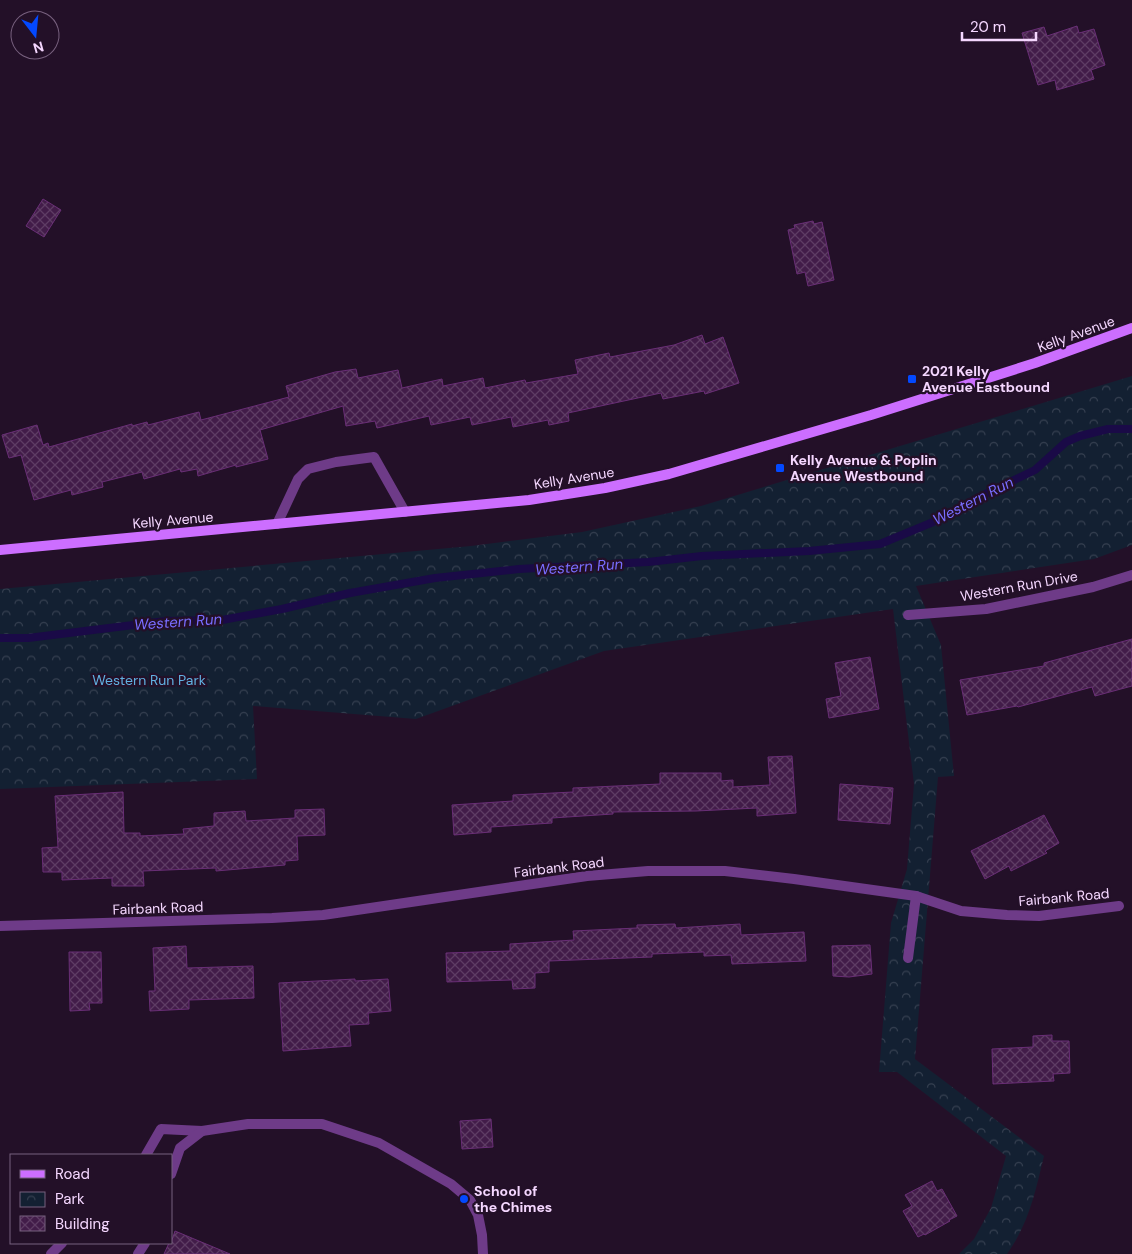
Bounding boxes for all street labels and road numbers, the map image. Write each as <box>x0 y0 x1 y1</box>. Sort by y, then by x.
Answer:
street label: Kelly Avenue <box>1035 312 1117 356</box>
street label: Kelly Avenue <box>533 463 615 493</box>
street label: Kelly Avenue <box>132 508 214 532</box>
street label: Western Run Drive <box>959 567 1079 605</box>
street label: Fairbank Road <box>513 853 605 881</box>
street label: Fairbank Road <box>1018 884 1110 910</box>
street label: Fairbank Road <box>112 897 204 919</box>

